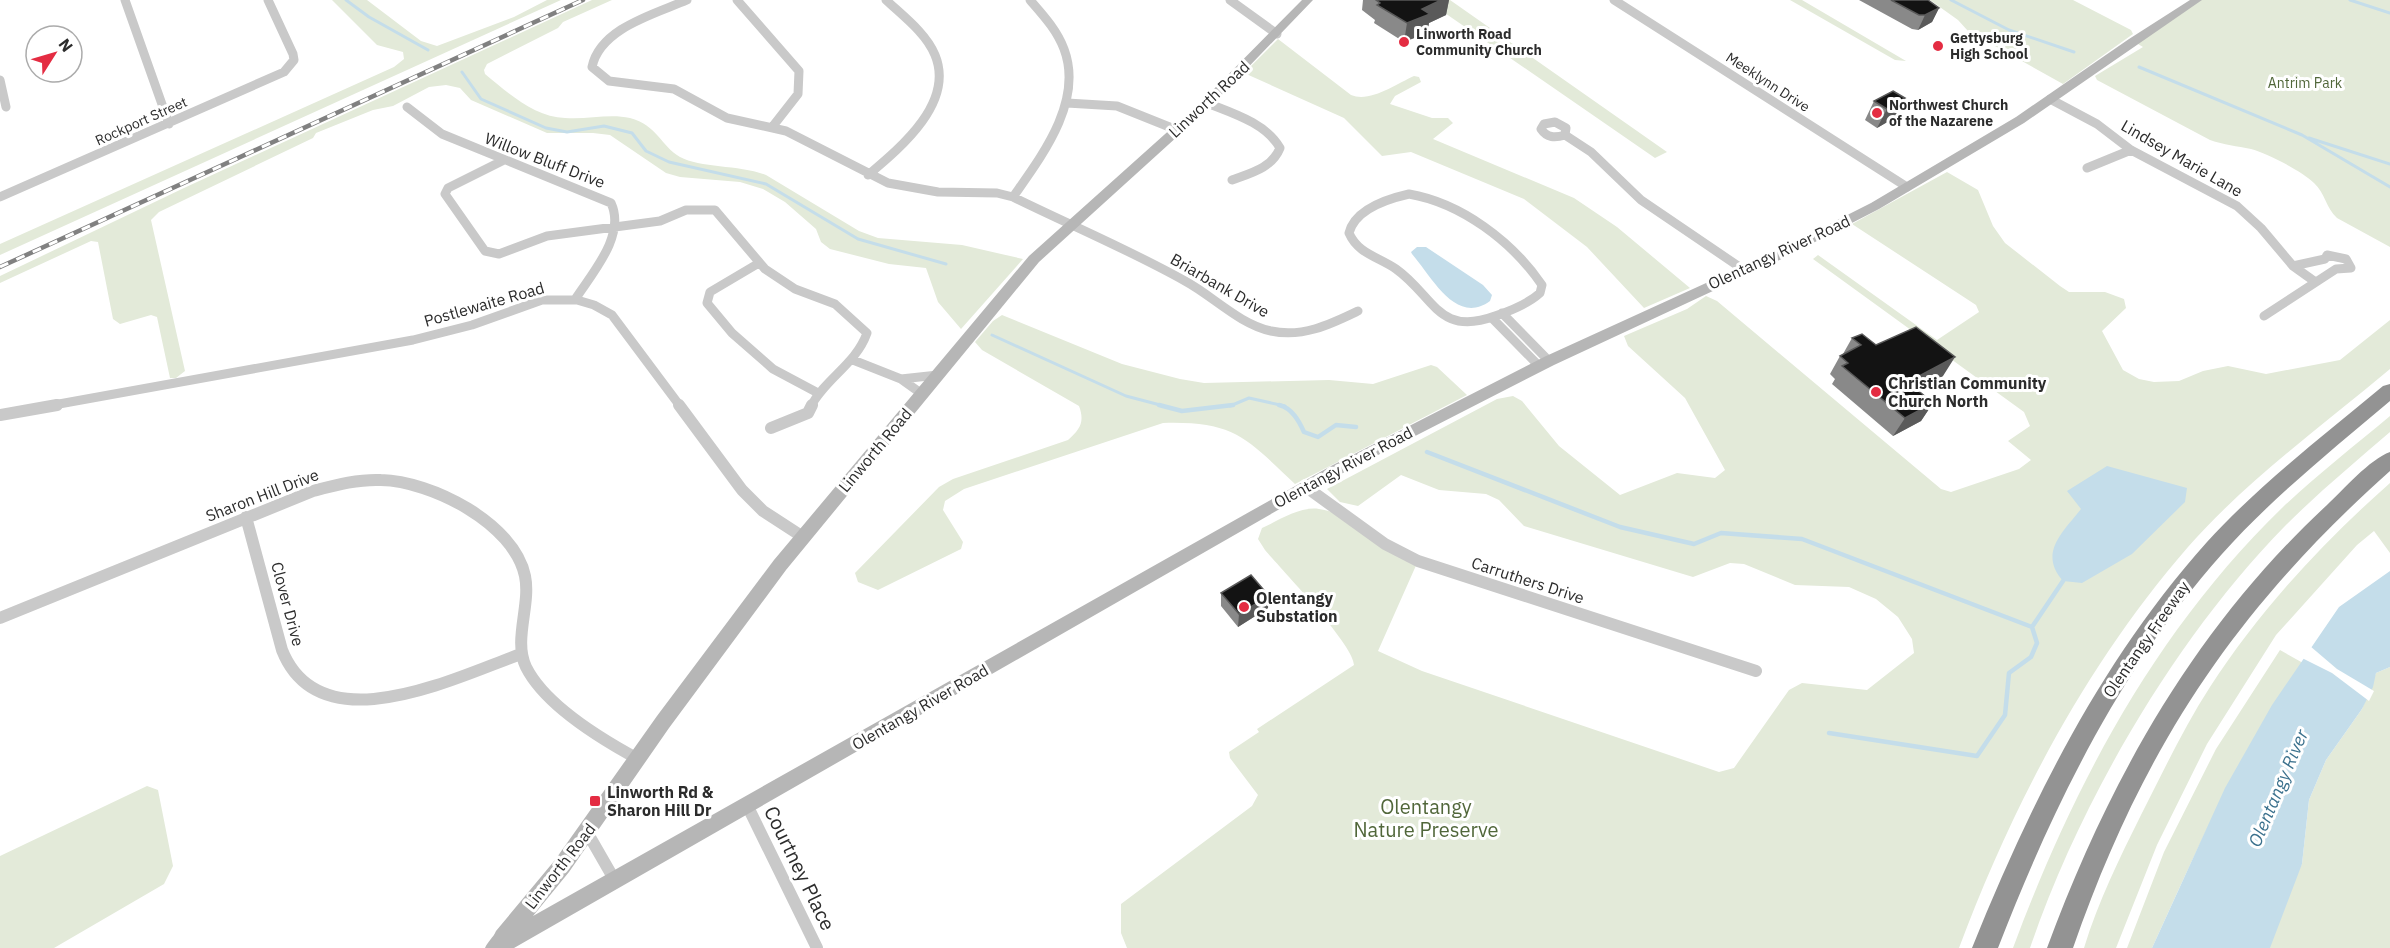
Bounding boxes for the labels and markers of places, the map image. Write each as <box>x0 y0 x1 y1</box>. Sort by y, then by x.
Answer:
place label: Linworth Road Community Church <box>1416 25 1542 59</box>
place label: Gettysburg High School <box>1950 29 2028 63</box>
marker: Linworth Road Community Church <box>1397 35 1411 49</box>
marker: Gettysburg High School <box>1931 39 1945 53</box>
place label: Northwest Church of the Nazarene <box>1889 96 2008 130</box>
marker: Northwest Church of the Nazarene <box>1870 106 1884 120</box>
place label: Christian Community Church North <box>1888 373 2047 411</box>
marker: Christian Community Church North <box>1869 385 1883 399</box>
place label: Olentangy Substation <box>1256 588 1338 626</box>
marker: Olentangy Substation <box>1237 600 1251 614</box>
place label: Linworth Rd & Sharon Hill Dr <box>607 782 714 820</box>
marker: Linworth Rd & Sharon Hill Dr <box>588 794 602 808</box>

